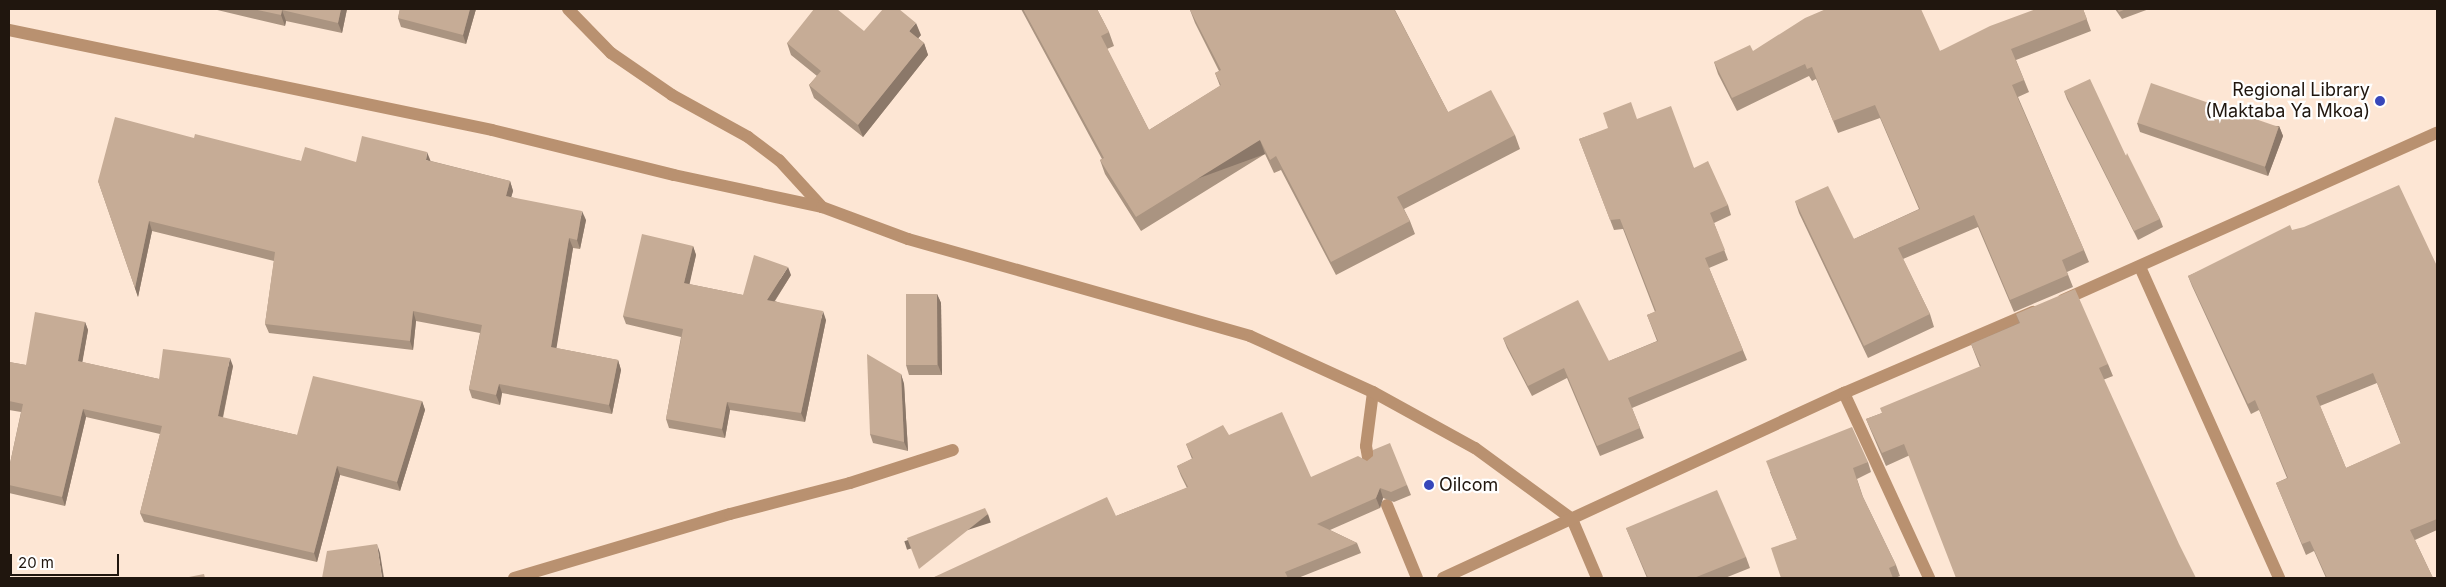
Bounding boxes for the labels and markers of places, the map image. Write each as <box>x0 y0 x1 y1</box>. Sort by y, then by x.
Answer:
place label: Regional Library (Maktaba Ya Mkoa) <box>2205 80 2370 122</box>
marker: Regional Library (Maktaba Ya Mkoa) <box>2374 95 2386 107</box>
place label: Oilcom <box>1439 474 1498 496</box>
marker: Oilcom <box>1423 479 1435 491</box>

